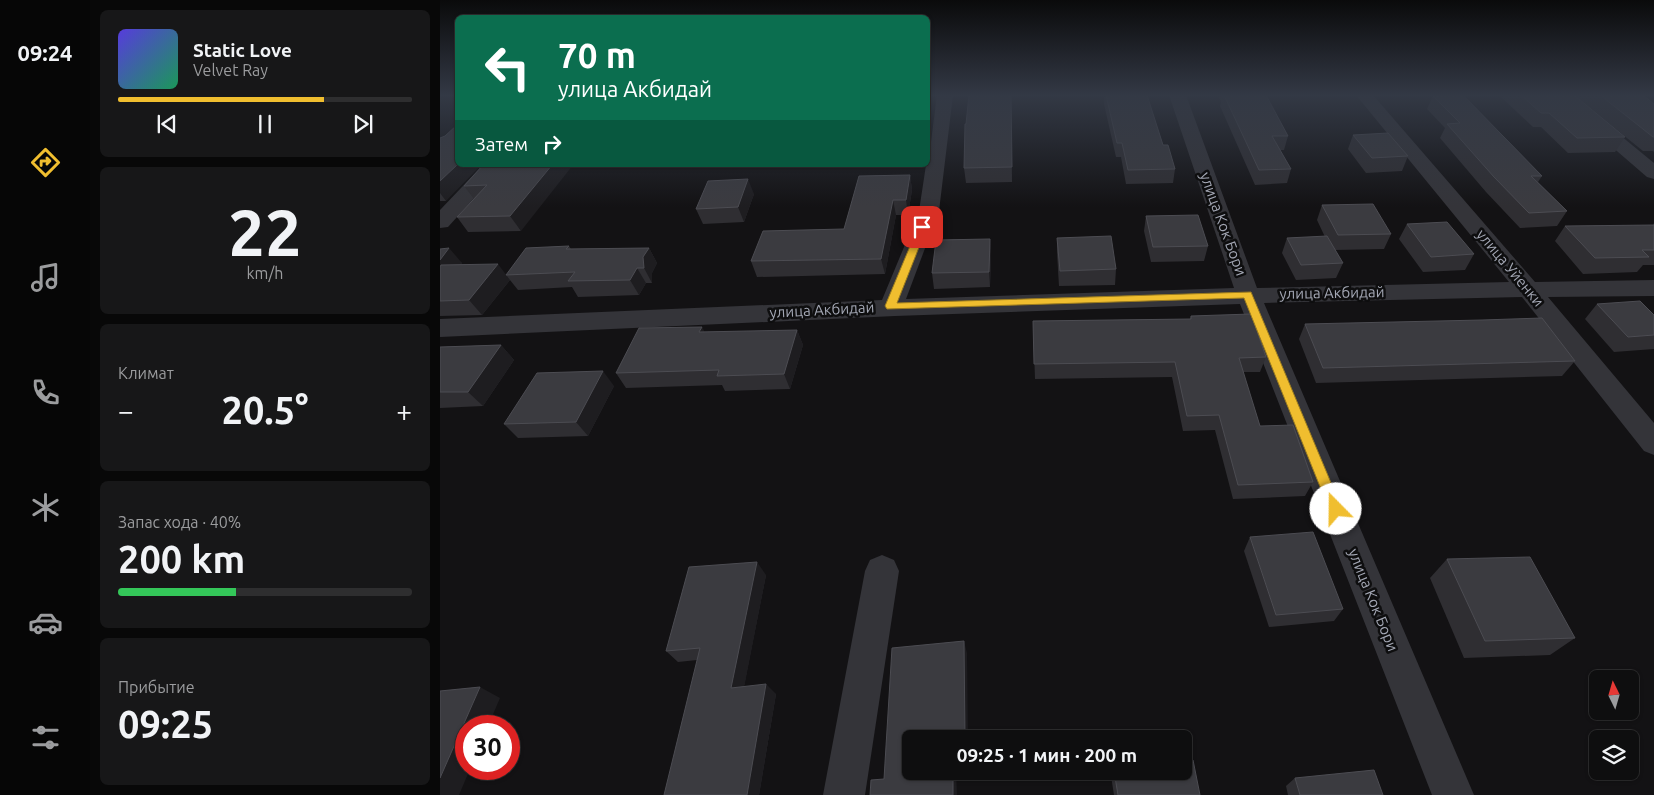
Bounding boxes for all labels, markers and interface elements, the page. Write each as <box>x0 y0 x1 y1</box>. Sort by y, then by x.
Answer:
icon: left <box>475 35 540 100</box>
text: 70 m <box>558 35 636 75</box>
text: Static Love <box>193 39 292 61</box>
text: 09:24 <box>17 40 73 65</box>
text: Velvet Ray <box>193 61 268 79</box>
text: улица Акбидай <box>558 76 712 101</box>
icon: previous <box>153 110 181 138</box>
icon: pause <box>251 110 279 138</box>
icon: next <box>349 110 377 138</box>
icon: right <box>538 130 566 158</box>
text: Затем <box>475 133 528 155</box>
icon: directions <box>28 145 63 180</box>
street label: улица Кок Бори <box>1197 170 1250 278</box>
text: 22 <box>228 195 302 268</box>
pin <box>901 206 943 248</box>
icon: arrive <box>908 213 936 241</box>
street label: улица Уйенки <box>1473 226 1548 310</box>
icon: music <box>28 260 63 295</box>
text: km/h <box>247 264 283 282</box>
street label: улица Акбидай <box>1279 283 1385 302</box>
street label: улица Акбидай <box>769 298 875 321</box>
text: Климат <box>118 364 174 382</box>
icon: phone <box>28 375 63 410</box>
text: 20.5° <box>221 389 309 431</box>
text: − <box>118 395 134 426</box>
text: + <box>396 395 412 426</box>
position arrow <box>1309 482 1361 534</box>
icon: climate <box>28 490 63 525</box>
text: Запас хода · 40% <box>118 513 241 531</box>
text: 200 km <box>118 538 245 580</box>
street label: улица Кок Бори <box>1345 546 1402 654</box>
icon: car <box>28 605 63 640</box>
north arrow <box>1589 670 1639 720</box>
map controls <box>1589 670 1639 780</box>
text: Прибытие <box>118 678 195 696</box>
text: 09:25 <box>118 703 213 745</box>
speed limit sign: 30 <box>455 715 520 780</box>
icon: filters <box>28 720 63 755</box>
button: layers <box>1589 730 1639 780</box>
text: 09:25 · 1 мин · 200 m <box>957 744 1137 766</box>

